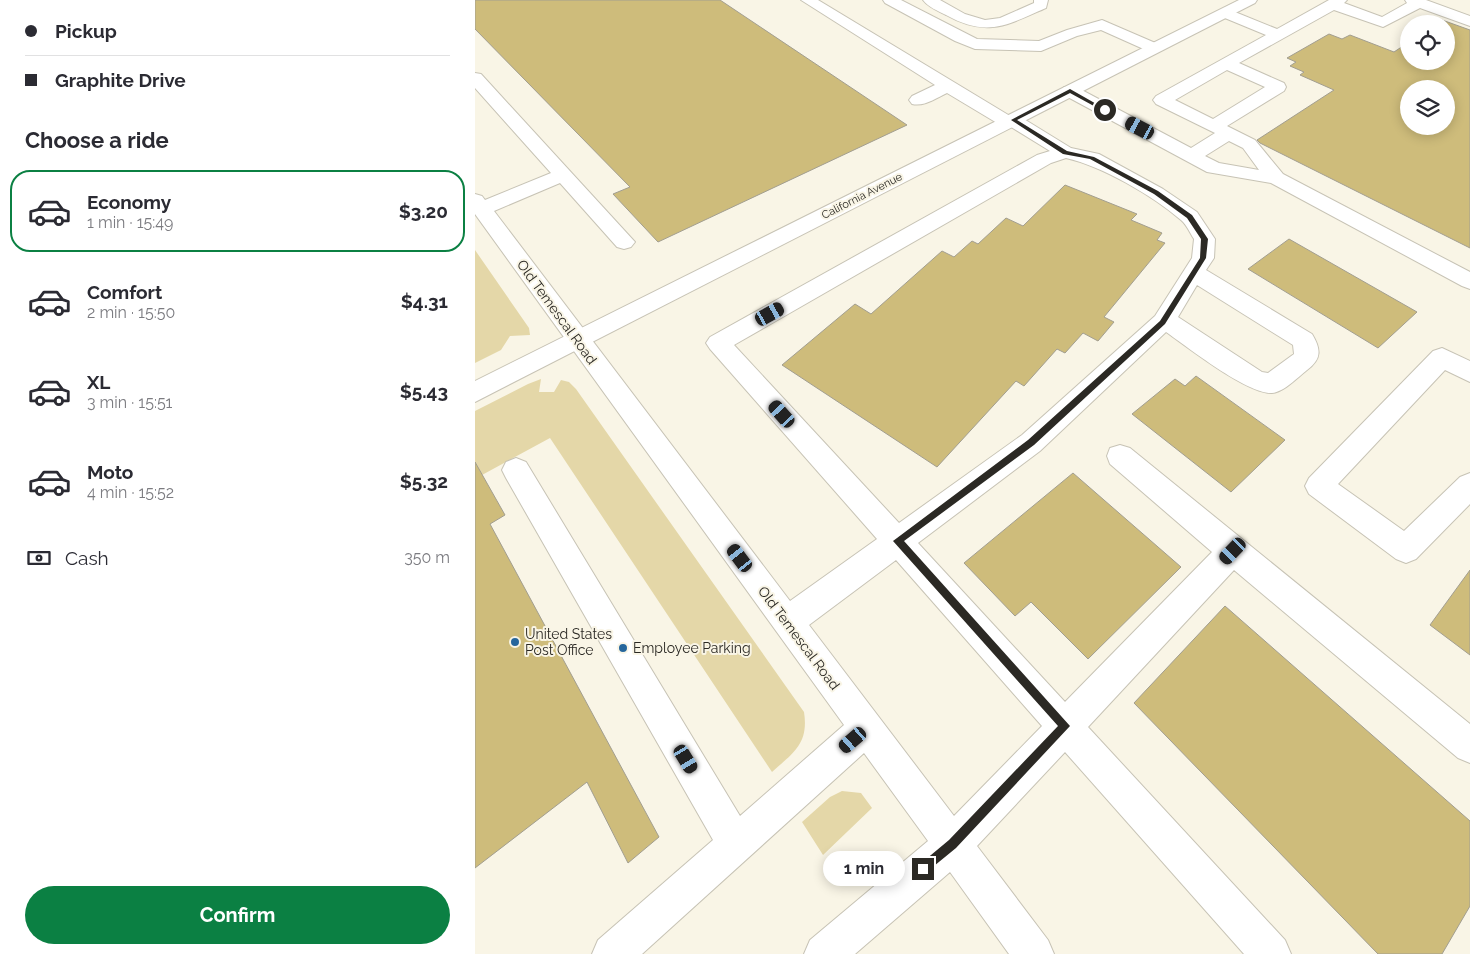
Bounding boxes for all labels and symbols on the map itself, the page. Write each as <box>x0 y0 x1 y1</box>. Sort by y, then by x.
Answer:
route start <box>1094 99 1116 121</box>
car <box>1123 114 1156 142</box>
street label: California Avenue <box>820 170 905 222</box>
street label: Old Temescal Road <box>514 257 600 367</box>
car <box>753 300 786 328</box>
car <box>766 398 797 430</box>
car <box>1217 535 1248 567</box>
car <box>724 542 755 574</box>
street label: Old Temescal Road <box>755 583 843 693</box>
place label: United States Post Office <box>525 626 612 658</box>
marker: United States Post Office <box>509 636 521 648</box>
place label: Employee Parking <box>633 640 751 656</box>
marker: Employee Parking <box>617 642 629 654</box>
car <box>836 724 869 756</box>
car <box>671 742 700 776</box>
callout: 1 min <box>823 852 905 886</box>
route end <box>912 858 934 880</box>

